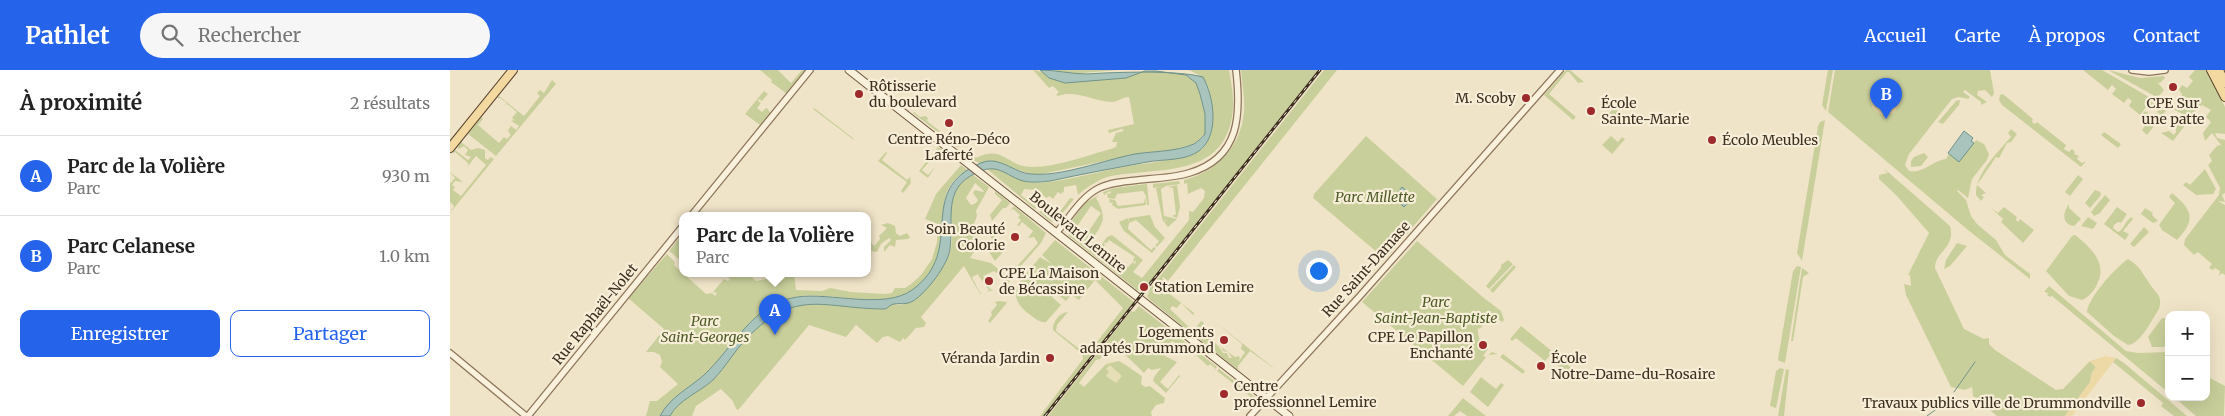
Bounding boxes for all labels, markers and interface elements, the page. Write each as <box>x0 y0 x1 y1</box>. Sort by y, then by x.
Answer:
search box <box>140 13 490 58</box>
text: Pathlet <box>25 20 110 51</box>
icon: search <box>158 21 186 49</box>
text: Rechercher <box>198 23 301 47</box>
text: Accueil <box>1864 24 1927 47</box>
text: Carte <box>1955 24 2000 47</box>
text: À propos <box>2028 24 2105 47</box>
text: Contact <box>2133 24 2200 47</box>
place label: Rôtisserie du boulevard <box>869 77 957 111</box>
pin: B <box>1870 78 1902 119</box>
marker: CPE Sur une patte <box>2167 81 2179 93</box>
marker: Rôtisserie du boulevard <box>853 88 865 100</box>
text: À proximité <box>20 89 142 116</box>
place label: M. Scoby <box>1455 89 1517 107</box>
marker: M. Scoby <box>1520 92 1532 104</box>
text: 2 résultats <box>350 93 430 113</box>
place label: École Sainte-Marie <box>1601 94 1689 128</box>
place label: CPE Sur une patte <box>2142 94 2204 128</box>
marker: École Sainte-Marie <box>1585 105 1597 117</box>
marker: Centre Réno-Déco Laferté <box>943 117 955 129</box>
place label: Centre Réno-Déco Laferté <box>888 130 1010 164</box>
place label: Écolo Meubles <box>1722 131 1818 149</box>
marker: Écolo Meubles <box>1706 134 1718 146</box>
text: Parc de la Volière <box>67 154 225 178</box>
text: A <box>30 166 42 186</box>
text: 930 m <box>382 166 430 186</box>
text: Parc <box>67 178 100 198</box>
street label: Boulevard Lemire <box>1026 187 1130 277</box>
park label: Parc Millette <box>1335 188 1415 206</box>
popup <box>679 212 871 277</box>
street label: Rue Saint-Damase <box>1318 217 1414 321</box>
place label: Soin Beauté Colorie <box>926 220 1005 254</box>
text: Parc de la Volière <box>696 223 854 247</box>
marker: Soin Beauté Colorie <box>1009 231 1021 243</box>
text: Parc Celanese <box>67 234 195 258</box>
text: B <box>30 246 42 266</box>
text: 1.0 km <box>379 246 430 266</box>
text: Parc <box>696 247 729 267</box>
text: Parc <box>67 258 100 278</box>
your location <box>1306 258 1332 284</box>
street label: Rue Raphaël-Nolet <box>549 259 642 368</box>
place label: CPE La Maison de Bécassine <box>999 264 1099 298</box>
marker: CPE La Maison de Bécassine <box>983 275 995 287</box>
place label: Station Lemire <box>1154 278 1254 296</box>
marker: Station Lemire <box>1138 281 1150 293</box>
park label: Parc Saint-Jean-Baptiste <box>1375 293 1497 327</box>
pin: A <box>759 294 791 335</box>
button: Enregistrer <box>20 310 220 357</box>
button: Partager <box>230 310 430 357</box>
map controls <box>2165 311 2210 401</box>
button: + <box>2165 311 2210 356</box>
park label: Parc Saint-Georges <box>661 312 749 346</box>
place label: Logements adaptés Drummond <box>1080 323 1215 357</box>
place label: CPE Le Papillon Enchanté <box>1368 328 1473 362</box>
marker: Logements adaptés Drummond <box>1218 334 1230 346</box>
marker: CPE Le Papillon Enchanté <box>1477 339 1489 351</box>
place label: Véranda Jardin <box>940 349 1040 367</box>
place label: École Notre-Dame-du-Rosaire <box>1551 349 1715 383</box>
marker: Véranda Jardin <box>1044 352 1056 364</box>
button: − <box>2165 356 2210 401</box>
marker: École Notre-Dame-du-Rosaire <box>1535 360 1547 372</box>
place label: Centre professionnel Lemire <box>1234 377 1377 411</box>
marker: Centre professionnel Lemire <box>1218 388 1230 400</box>
place label: Travaux publics ville de Drummondville <box>1862 394 2131 412</box>
marker: Travaux publics ville de Drummondville <box>2135 397 2147 409</box>

